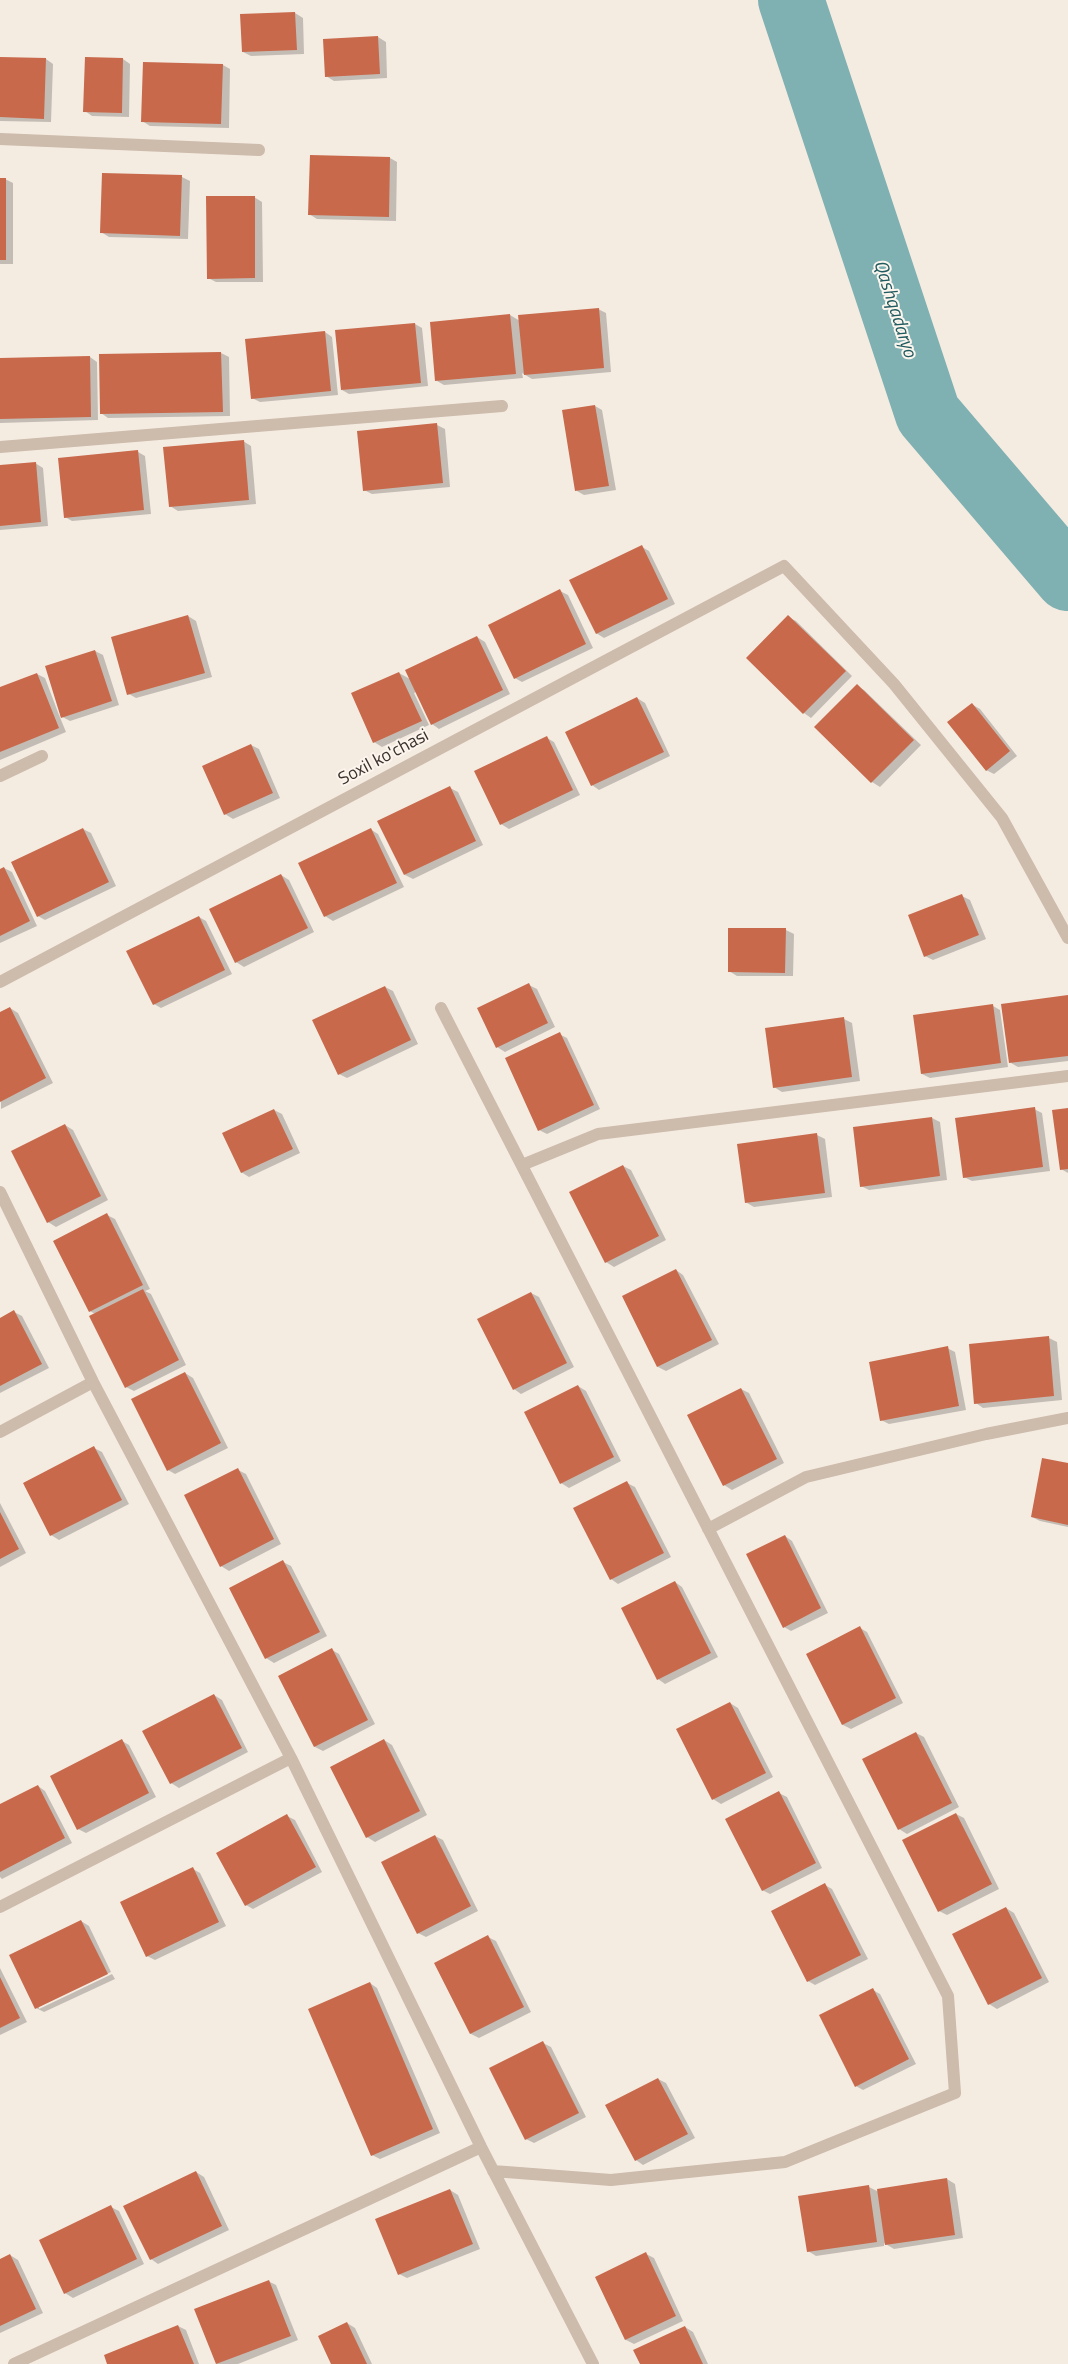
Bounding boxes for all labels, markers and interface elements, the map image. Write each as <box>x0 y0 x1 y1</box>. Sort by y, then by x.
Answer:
water label: Qashqadaryo <box>868 258 920 360</box>
street label: Soxil ko'chasi <box>335 725 433 791</box>

